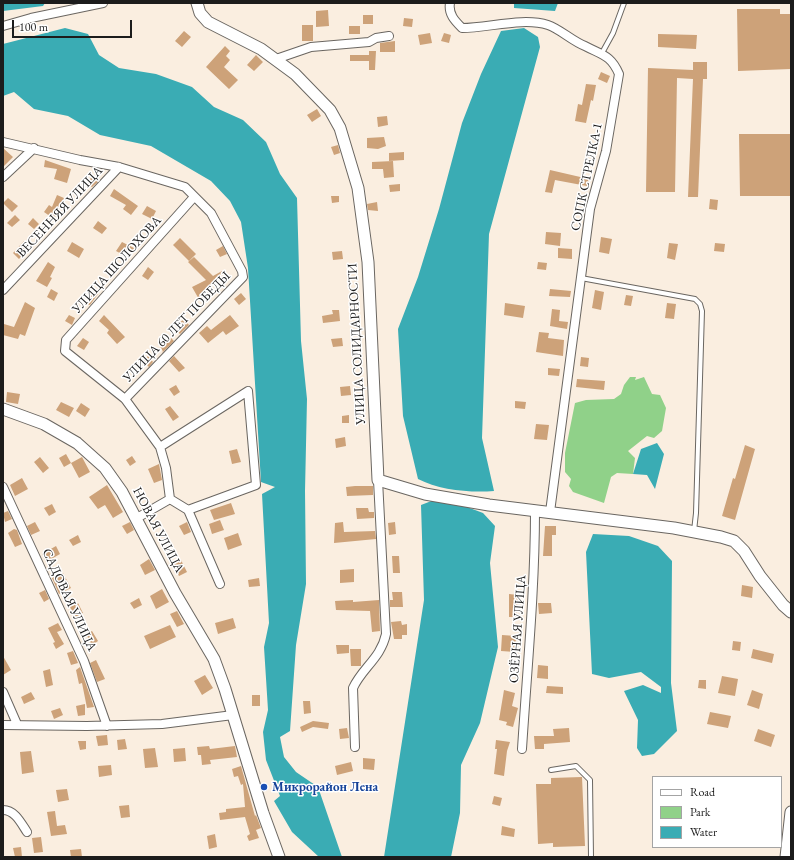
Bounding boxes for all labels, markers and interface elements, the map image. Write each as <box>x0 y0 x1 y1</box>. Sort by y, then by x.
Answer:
scale bar <box>14 12 134 38</box>
text: 100 m <box>19 19 48 35</box>
street label: СОПК СТРЕЛКА-1 <box>568 121 606 233</box>
street label: ВЕСЕННЯЯ УЛИЦА <box>14 163 106 261</box>
street label: УЛИЦА ШОЛОХОВА <box>69 213 165 317</box>
street label: УЛИЦА СОЛИДАРНОСТИ <box>345 263 369 425</box>
street label: УЛИЦА 60 ЛЕТ ПОБЕДЫ <box>120 268 234 386</box>
street label: НОВАЯ УЛИЦА <box>129 485 187 575</box>
street label: САДОВАЯ УЛИЦА <box>38 546 100 654</box>
street label: ОЗЁРНАЯ УЛИЦА <box>506 575 530 683</box>
legend <box>652 776 782 848</box>
place label: Микрорайон Лена <box>272 779 378 795</box>
marker: Микрорайон Лена <box>259 782 269 792</box>
text: Road <box>690 784 715 800</box>
text: Park <box>690 804 710 820</box>
text: Water <box>690 824 717 840</box>

